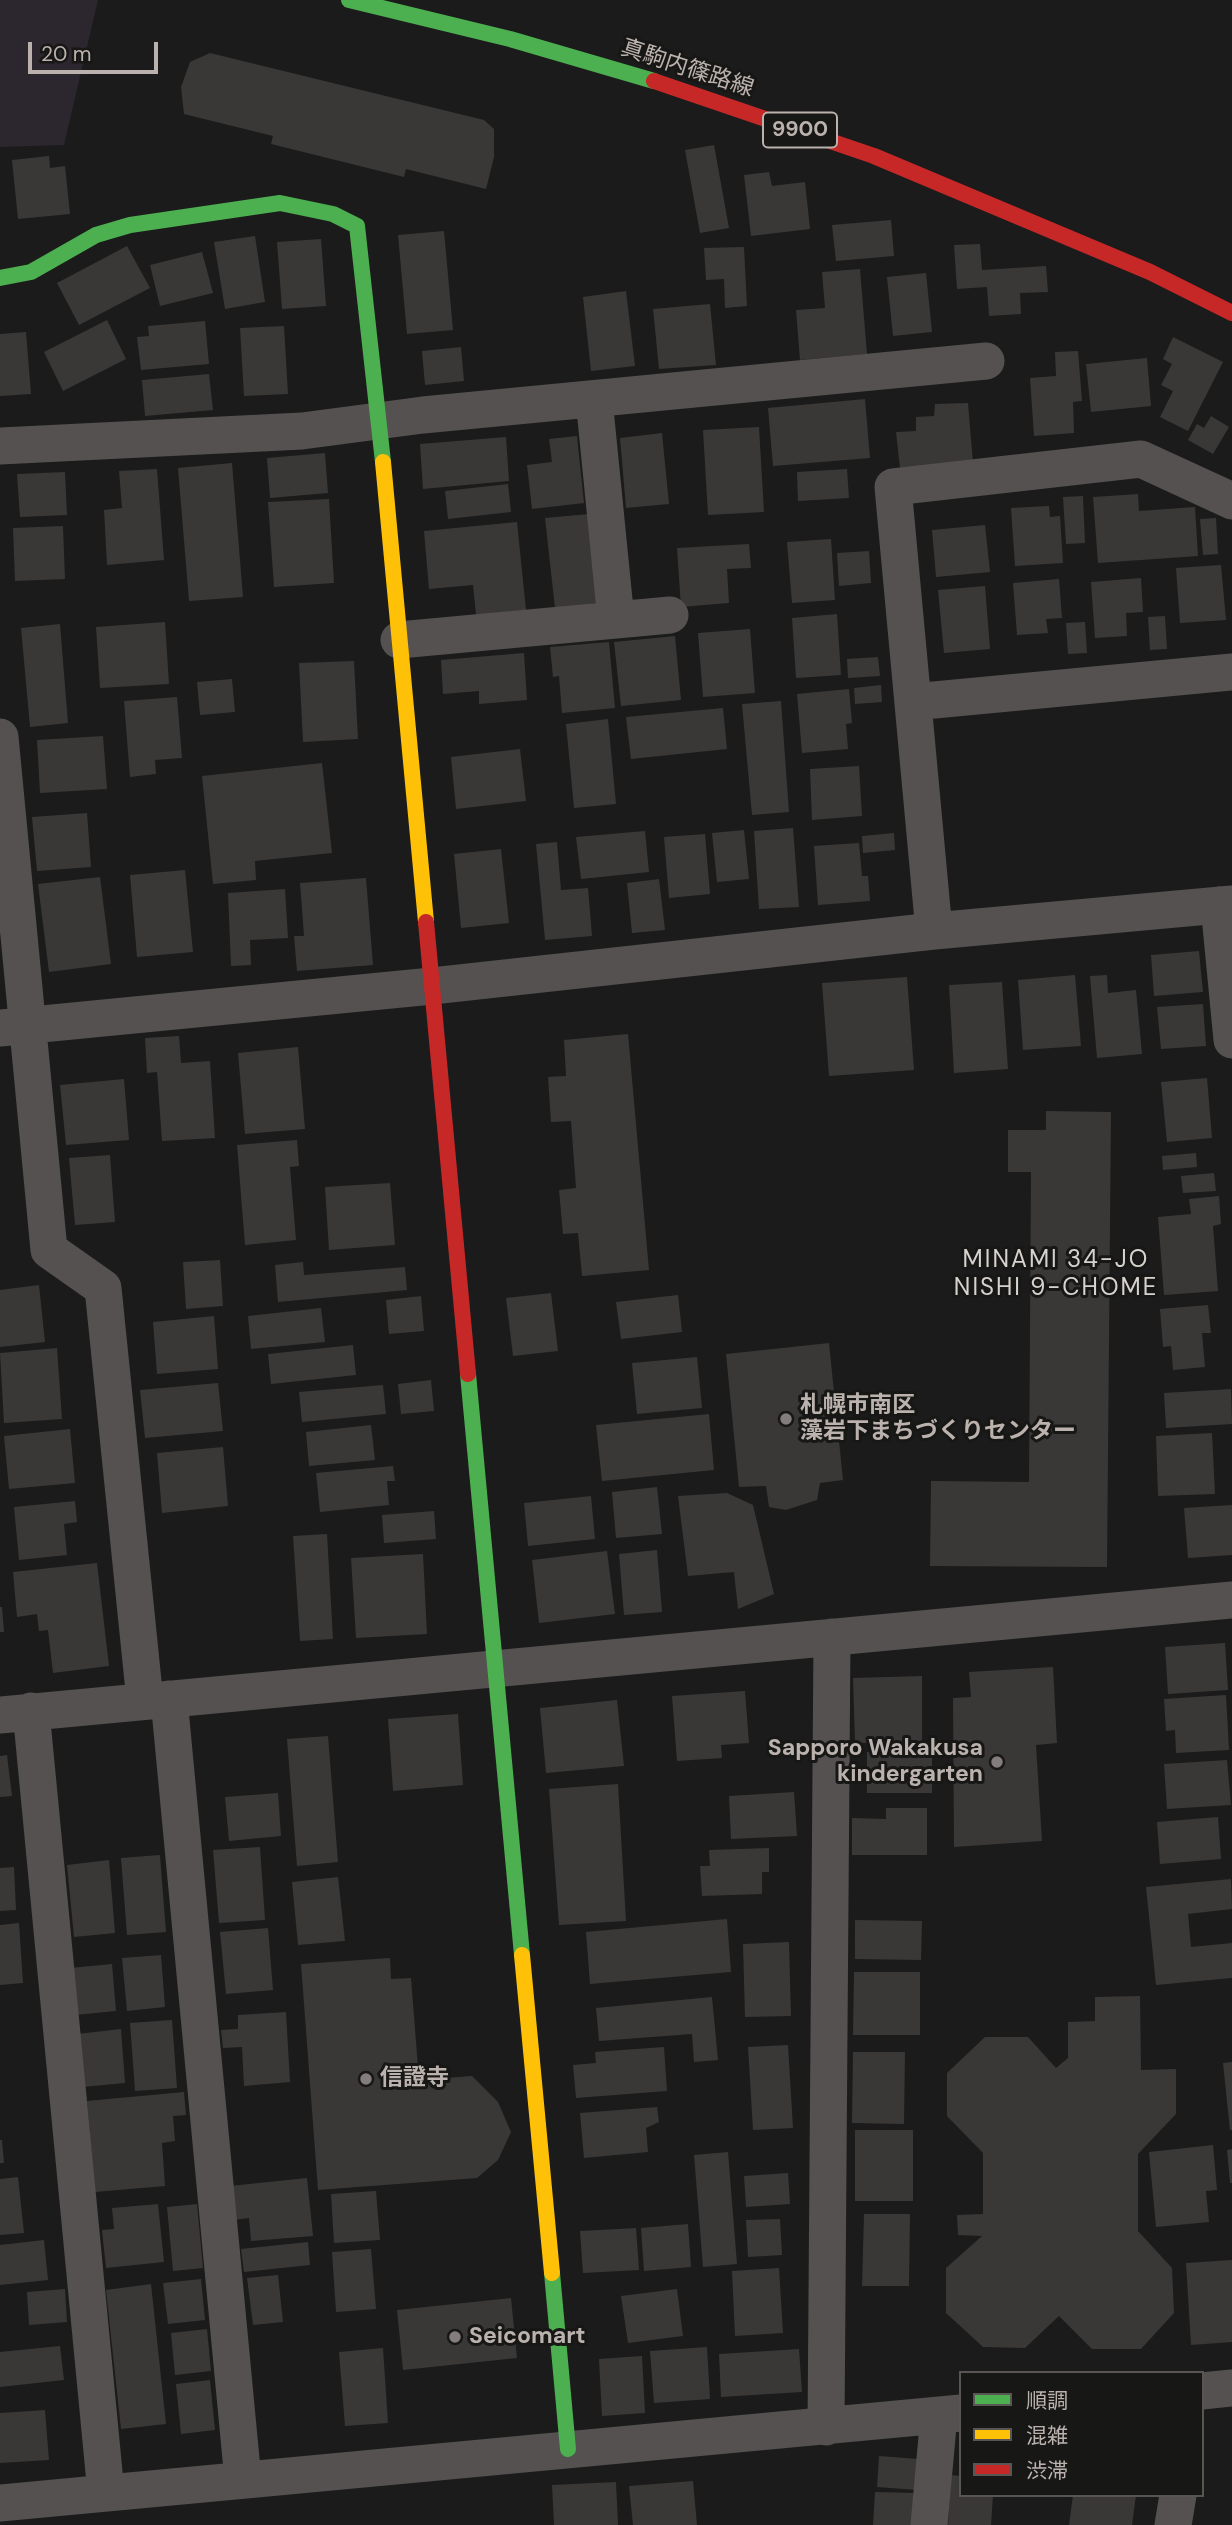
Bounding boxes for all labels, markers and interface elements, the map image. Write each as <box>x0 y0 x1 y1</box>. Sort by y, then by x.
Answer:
scale bar <box>32 28 161 72</box>
street label: 真駒内篠路線 <box>617 35 757 103</box>
text: 20 m <box>41 40 92 68</box>
road number: 9900 <box>763 113 837 148</box>
district label: MINAMI 34-JO NISHI 9-CHOME <box>955 1247 1157 1303</box>
place label: 札幌市南区 藻岩下まちづくりセンター <box>800 1392 1076 1446</box>
marker: 札幌市南区 藻岩下まちづくりセンター <box>778 1411 794 1427</box>
place label: Sapporo Wakakusa kindergarten <box>768 1735 983 1789</box>
marker: Sapporo Wakakusa kindergarten <box>989 1754 1005 1770</box>
place label: 信證寺 <box>380 2065 449 2093</box>
marker: 信證寺 <box>358 2071 374 2087</box>
place label: Seicomart <box>469 2323 586 2351</box>
marker: Seicomart <box>447 2329 463 2345</box>
legend <box>959 2371 1204 2497</box>
text: 順調 <box>1026 2387 1068 2415</box>
text: 混雑 <box>1026 2422 1068 2450</box>
text: 渋滞 <box>1026 2457 1068 2485</box>

